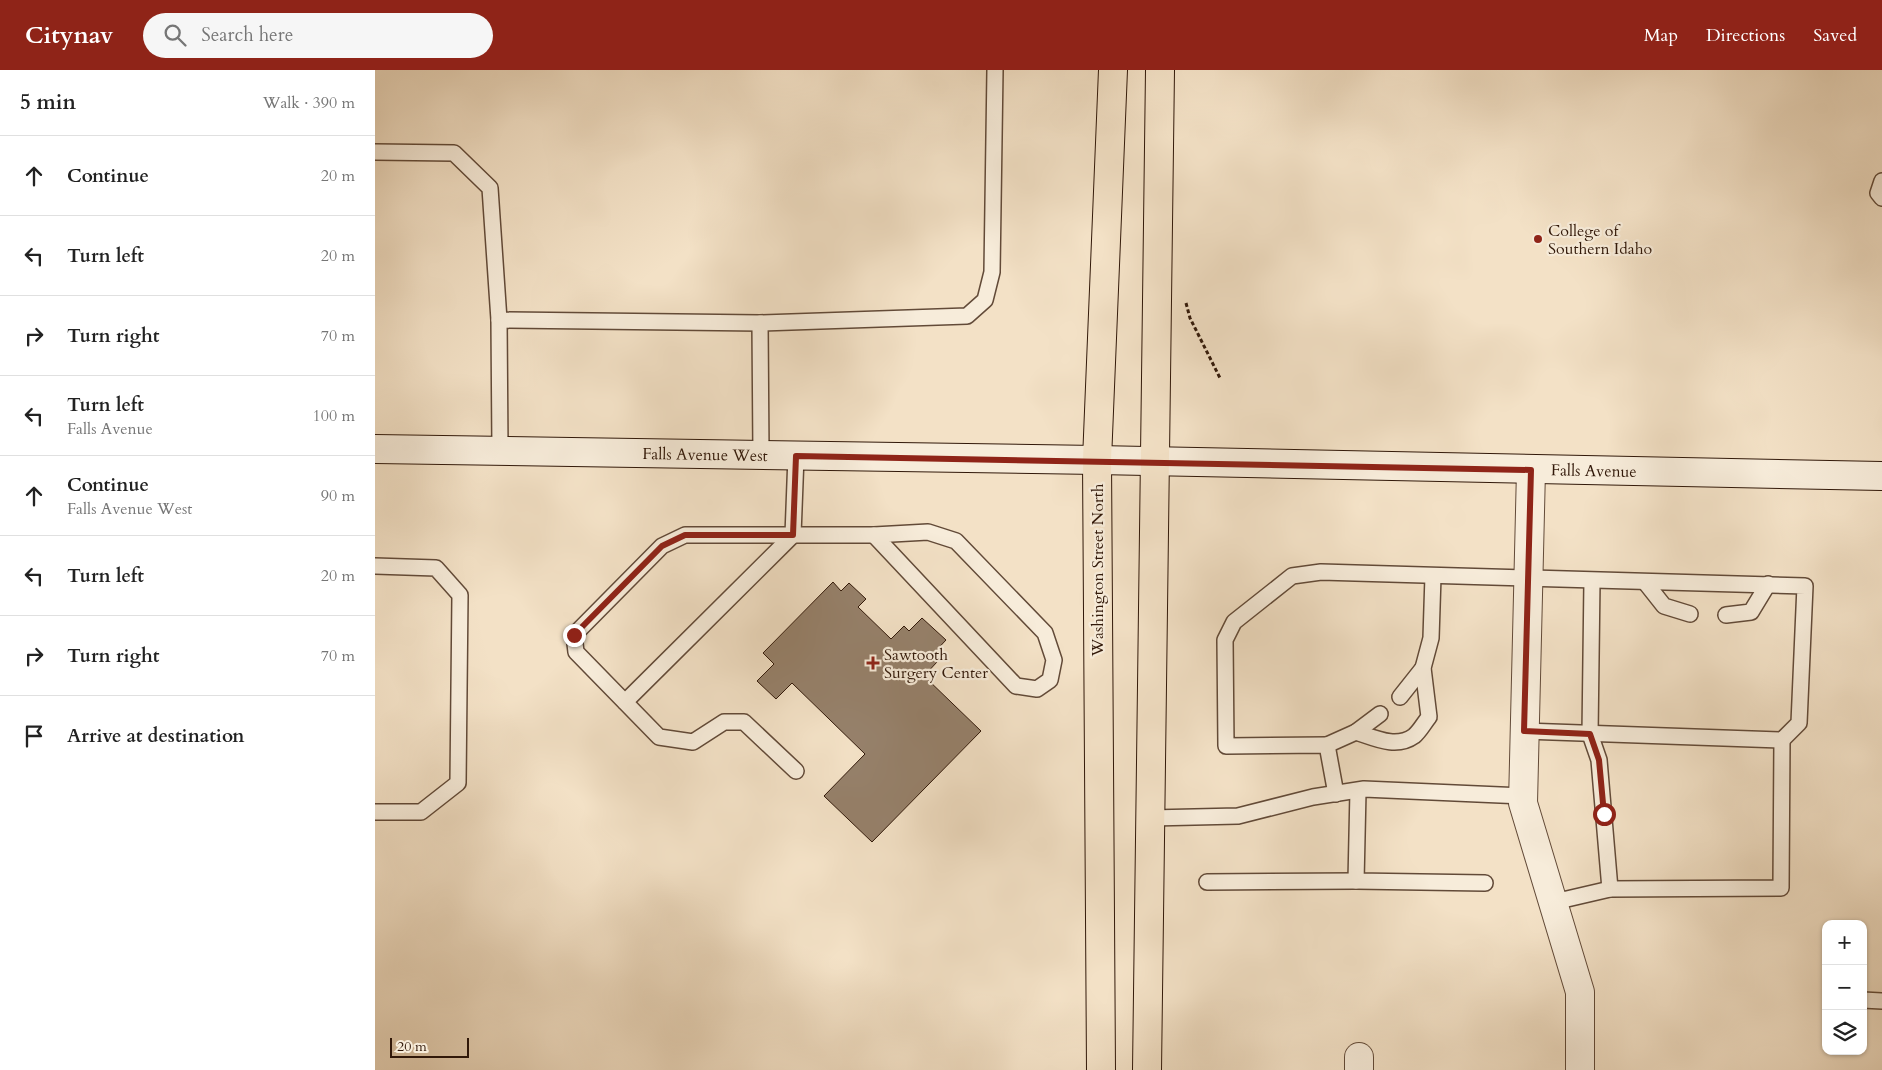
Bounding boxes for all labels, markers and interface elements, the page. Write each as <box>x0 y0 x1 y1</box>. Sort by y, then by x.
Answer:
search box <box>143 13 493 58</box>
text: Citynav <box>25 19 113 52</box>
icon: search <box>161 21 189 49</box>
text: Search here <box>201 22 293 48</box>
text: Map <box>1644 23 1678 48</box>
text: Directions <box>1706 23 1785 48</box>
text: Saved <box>1813 23 1857 48</box>
text: 5 min <box>20 88 76 117</box>
text: Walk · 390 m <box>263 92 355 114</box>
icon: ahead <box>20 162 48 190</box>
text: Continue <box>67 163 149 189</box>
text: 20 m <box>321 165 355 187</box>
place label: College of Southern Idaho <box>1548 220 1652 260</box>
marker: College of Southern Idaho <box>1532 233 1544 245</box>
icon: left <box>20 242 48 270</box>
text: Turn left <box>67 243 144 269</box>
text: 20 m <box>321 245 355 267</box>
icon: right <box>20 322 48 350</box>
text: Turn right <box>67 323 159 349</box>
text: 70 m <box>321 325 355 347</box>
text: Turn left <box>67 392 144 418</box>
icon: left <box>20 402 48 430</box>
text: 100 m <box>313 405 355 427</box>
text: Falls Avenue <box>67 418 153 440</box>
street label: Falls Avenue West <box>642 443 768 467</box>
street label: Falls Avenue <box>1551 459 1637 483</box>
text: Continue <box>67 472 149 498</box>
icon: ahead <box>20 482 48 510</box>
street label: Washington Street North <box>1087 483 1109 658</box>
text: 90 m <box>321 485 355 507</box>
text: Falls Avenue West <box>67 498 192 520</box>
icon: left <box>20 562 48 590</box>
text: Turn left <box>67 563 144 589</box>
text: 20 m <box>321 565 355 587</box>
route end <box>563 624 586 647</box>
icon: right <box>20 642 48 670</box>
text: Turn right <box>67 643 159 669</box>
place label: Sawtooth Surgery Center <box>884 644 988 684</box>
text: 70 m <box>321 645 355 667</box>
marker: Sawtooth Surgery Center <box>866 656 880 670</box>
icon: arrive <box>20 722 48 750</box>
text: Arrive at destination <box>67 723 244 749</box>
route start <box>1593 803 1616 826</box>
map controls <box>1822 920 1867 1055</box>
button: + <box>1822 920 1867 965</box>
button: − <box>1822 965 1867 1010</box>
button: layers <box>1822 1010 1867 1055</box>
scale bar <box>390 1035 469 1058</box>
text: 20 m <box>397 1037 427 1056</box>

